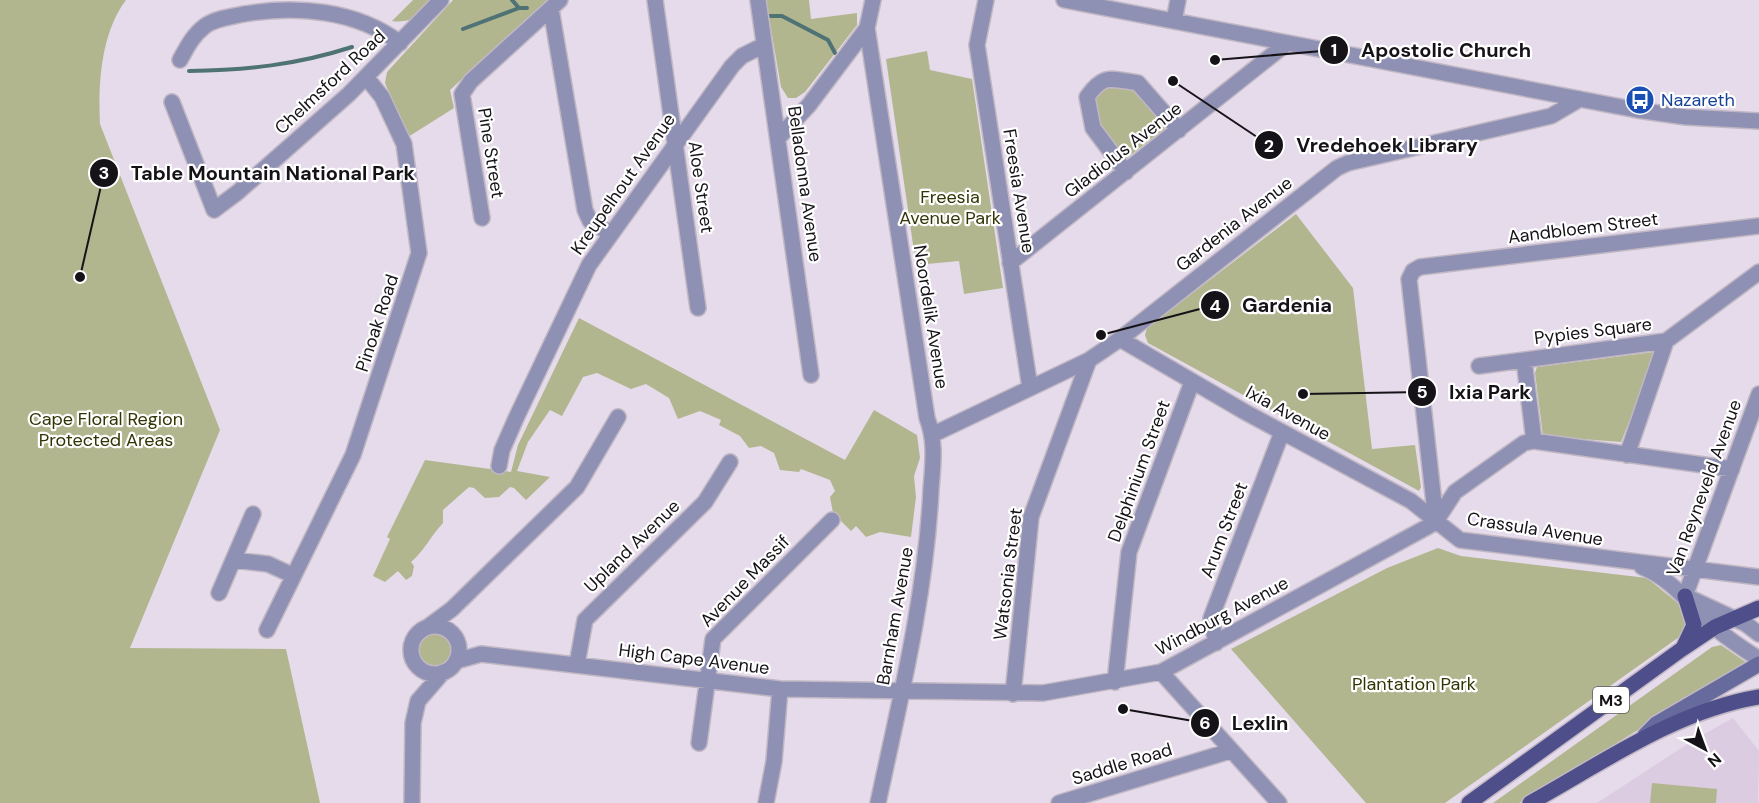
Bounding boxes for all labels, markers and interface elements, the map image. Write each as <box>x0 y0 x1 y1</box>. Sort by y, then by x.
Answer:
street label: Chelmsford Road <box>269 24 391 140</box>
callout: Apostolic Church <box>1319 31 1543 69</box>
text: Apostolic Church <box>1361 37 1531 63</box>
text: 1 <box>1331 38 1337 62</box>
bus stop icon: Nazareth <box>1624 84 1656 116</box>
place label: Nazareth <box>1661 88 1735 112</box>
street label: Gladiolus Avenue <box>1059 97 1187 203</box>
street label: Belladonna Avenue <box>782 104 828 264</box>
street label: Pine Street <box>472 106 510 200</box>
street label: Kreupelhout Avenue <box>565 109 681 259</box>
callout: Vredehoek Library <box>1254 126 1490 164</box>
street label: Freesia Avenue <box>997 127 1041 255</box>
text: Vredehoek Library <box>1296 132 1478 158</box>
text: 2 <box>1264 134 1274 158</box>
street label: Aloe Street <box>683 139 719 235</box>
callout: Table Mountain National Park <box>89 154 427 192</box>
text: Table Mountain National Park <box>131 160 416 186</box>
text: 3 <box>99 161 109 185</box>
street label: Gardenia Avenue <box>1171 171 1297 277</box>
park label: Freesia Avenue Park <box>899 185 1001 230</box>
street label: Aandbloem Street <box>1507 207 1659 249</box>
street label: Noordelik Avenue <box>908 244 954 390</box>
street label: Pinoak Road <box>350 271 404 375</box>
callout: Gardenia <box>1200 286 1344 324</box>
text: Gardenia <box>1242 292 1332 318</box>
text: 4 <box>1209 294 1221 318</box>
street label: Pypies Square <box>1533 312 1653 350</box>
callout: Ixia Park <box>1407 373 1543 411</box>
text: Ixia Park <box>1449 379 1531 405</box>
street label: Ixia Avenue <box>1241 380 1335 446</box>
text: 5 <box>1416 380 1428 404</box>
street label: Van Reyneveld Avenue <box>1661 396 1747 580</box>
street label: Delphinium Street <box>1102 397 1176 545</box>
park label: Cape Floral Region Protected Areas <box>29 407 183 452</box>
street label: Arum Street <box>1195 479 1253 581</box>
street label: Upland Avenue <box>579 494 685 598</box>
street label: Watsonia Street <box>988 506 1028 642</box>
street label: Crassula Avenue <box>1465 506 1605 552</box>
street label: Avenue Massif <box>695 530 795 632</box>
street label: Barnham Avenue <box>871 545 919 687</box>
street label: Windburg Avenue <box>1151 571 1293 661</box>
street label: High Cape Avenue <box>617 638 771 680</box>
park label: Plantation Park <box>1352 672 1476 696</box>
road number: M3 <box>1593 687 1629 713</box>
callout: Lexlin <box>1190 704 1300 742</box>
text: Lexlin <box>1232 710 1288 736</box>
text: 6 <box>1199 711 1211 735</box>
north arrow <box>1675 719 1735 779</box>
street label: Saddle Road <box>1069 737 1175 791</box>
text: N <box>1703 748 1726 772</box>

